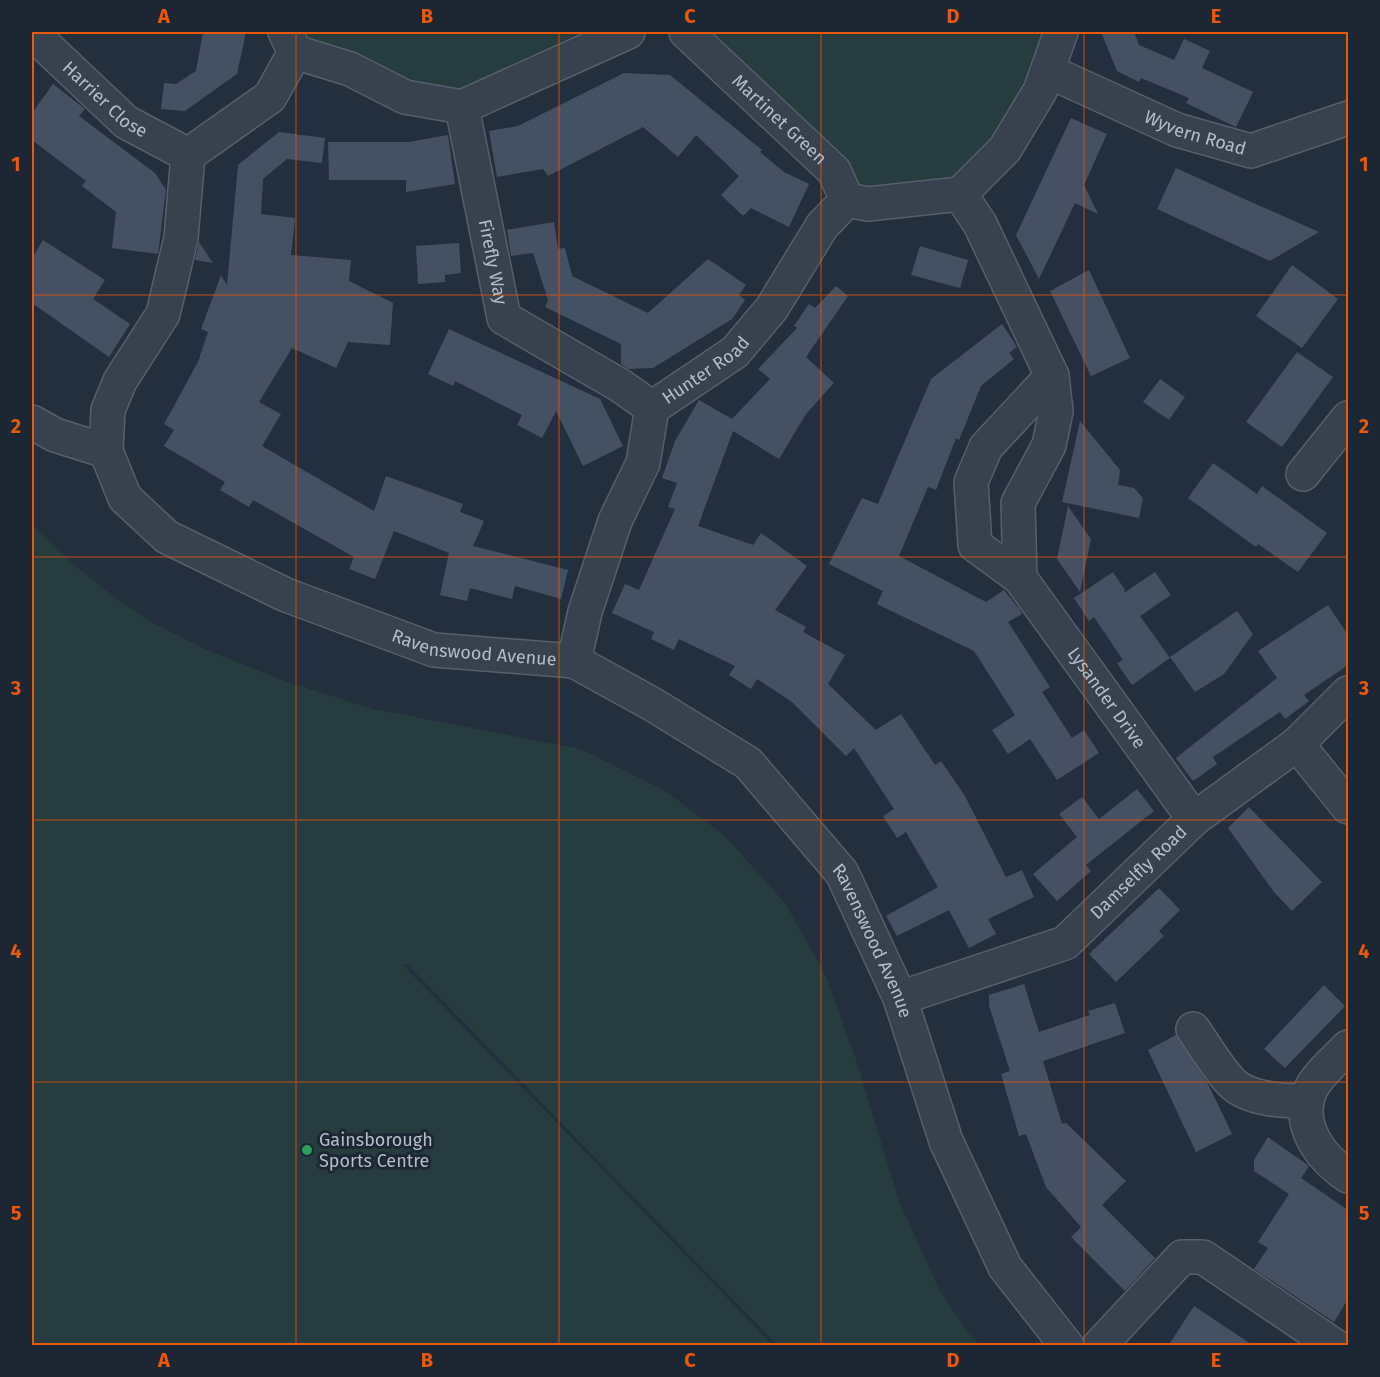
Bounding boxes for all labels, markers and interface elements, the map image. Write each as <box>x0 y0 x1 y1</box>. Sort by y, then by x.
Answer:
text: A <box>157 4 171 28</box>
text: B <box>421 4 433 28</box>
text: C <box>684 4 696 28</box>
text: D <box>946 4 960 28</box>
text: E <box>1211 4 1221 28</box>
street label: Harrier Close <box>58 56 151 142</box>
street label: Martinet Green <box>727 70 831 169</box>
street label: Wyvern Road <box>1141 105 1249 160</box>
text: 1 <box>11 152 21 176</box>
text: 1 <box>1359 152 1369 176</box>
street label: Firefly Way <box>474 217 512 307</box>
street label: Hunter Road <box>658 332 754 409</box>
text: 2 <box>11 414 21 438</box>
text: 2 <box>1359 414 1369 438</box>
street label: Ravenswood Avenue <box>389 624 557 671</box>
street label: Lysander Drive <box>1063 643 1151 753</box>
text: 3 <box>10 676 21 700</box>
text: 3 <box>1358 676 1369 700</box>
street label: Damselfly Road <box>1086 821 1192 924</box>
street label: Ravenswood Avenue <box>828 859 917 1021</box>
text: 4 <box>10 939 22 963</box>
text: 4 <box>1358 939 1370 963</box>
place label: Gainsborough Sports Centre <box>319 1129 433 1172</box>
marker: Gainsborough Sports Centre <box>300 1143 314 1157</box>
text: 5 <box>11 1201 22 1225</box>
text: 5 <box>1359 1201 1370 1225</box>
text: A <box>157 1348 171 1372</box>
text: B <box>421 1348 433 1372</box>
text: C <box>684 1348 696 1372</box>
text: D <box>946 1348 960 1372</box>
text: E <box>1211 1348 1221 1372</box>

